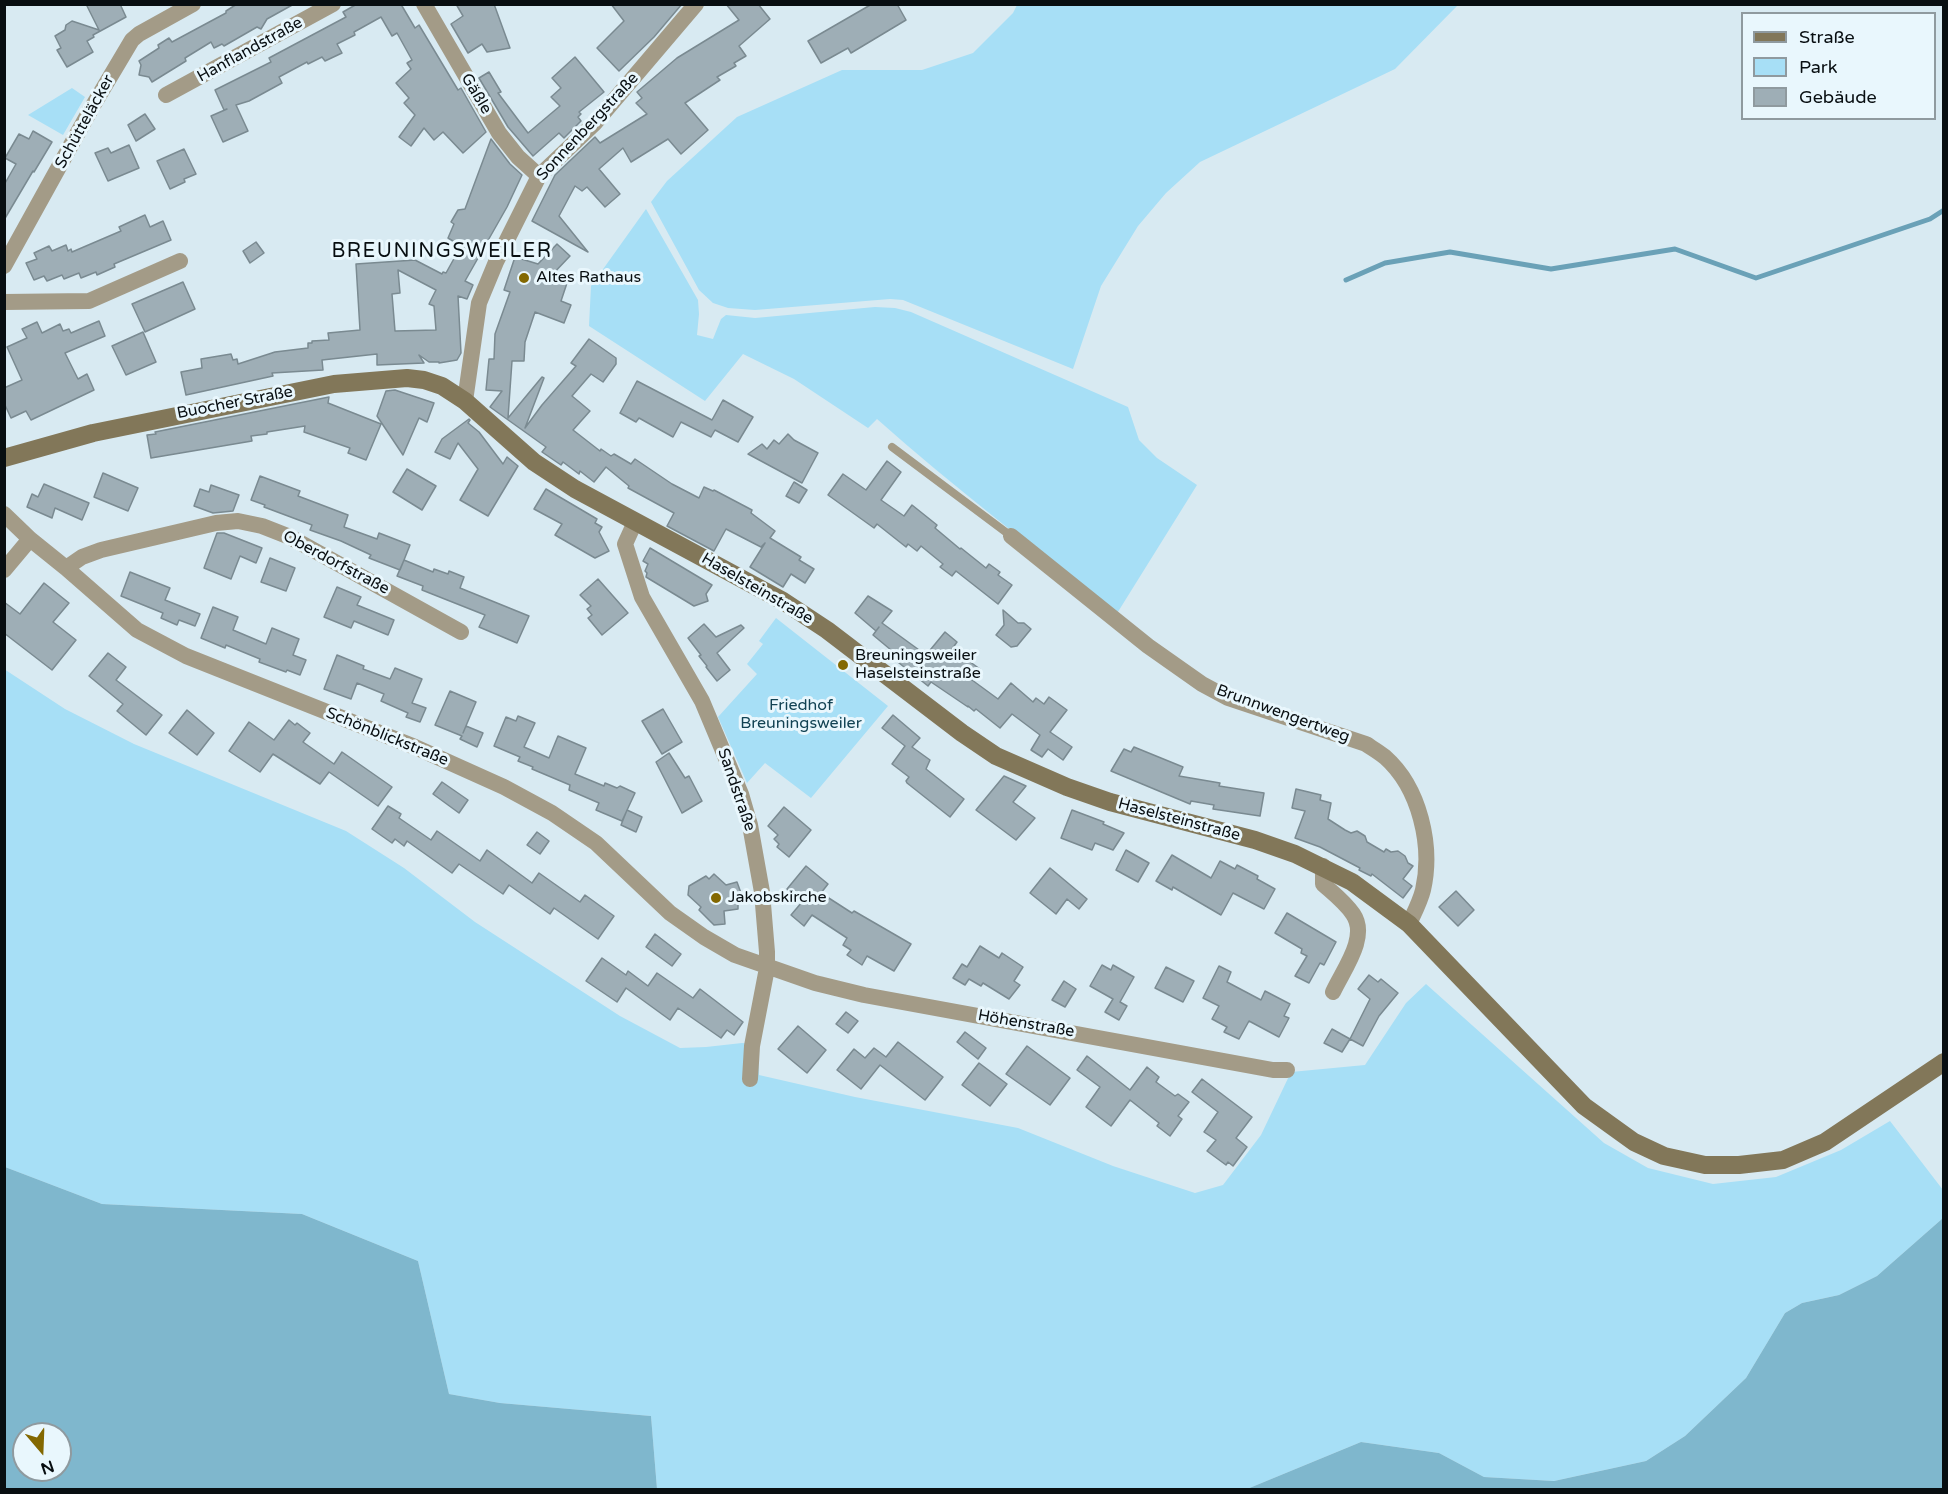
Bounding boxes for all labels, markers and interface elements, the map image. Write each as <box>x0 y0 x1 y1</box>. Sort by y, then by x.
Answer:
legend <box>1741 12 1936 120</box>
street label: Hanflandstraße <box>194 13 306 87</box>
text: Straße <box>1799 26 1855 48</box>
text: Park <box>1799 56 1837 78</box>
street label: Sonnenbergstraße <box>533 69 643 185</box>
street label: Gäßle <box>456 70 496 118</box>
street label: Schütteläcker <box>51 72 119 172</box>
text: Gebäude <box>1799 86 1877 108</box>
district label: BREUNINGSWEILER <box>332 240 552 264</box>
place label: Altes Rathaus <box>536 268 641 288</box>
marker: Altes Rathaus <box>517 271 531 285</box>
street label: Buocher Straße <box>175 382 295 424</box>
street label: Oberdorfstraße <box>280 527 392 599</box>
street label: Haselsteinstraße <box>698 549 816 629</box>
place label: Breuningsweiler Haselsteinstraße <box>855 646 981 684</box>
marker: Breuningsweiler Haselsteinstraße <box>836 658 850 672</box>
street label: Brunnwengertweg <box>1214 681 1352 747</box>
park label: Friedhof Breuningsweiler <box>740 696 862 734</box>
street label: Schönblickstraße <box>323 704 451 770</box>
street label: Sandstraße <box>713 746 759 834</box>
street label: Haselsteinstraße <box>1116 794 1242 846</box>
place label: Jakobskirche <box>728 888 826 908</box>
marker: Jakobskirche <box>709 891 723 905</box>
street label: Höhenstraße <box>976 1006 1076 1042</box>
north arrow <box>12 1422 72 1482</box>
text: N <box>38 1456 57 1479</box>

